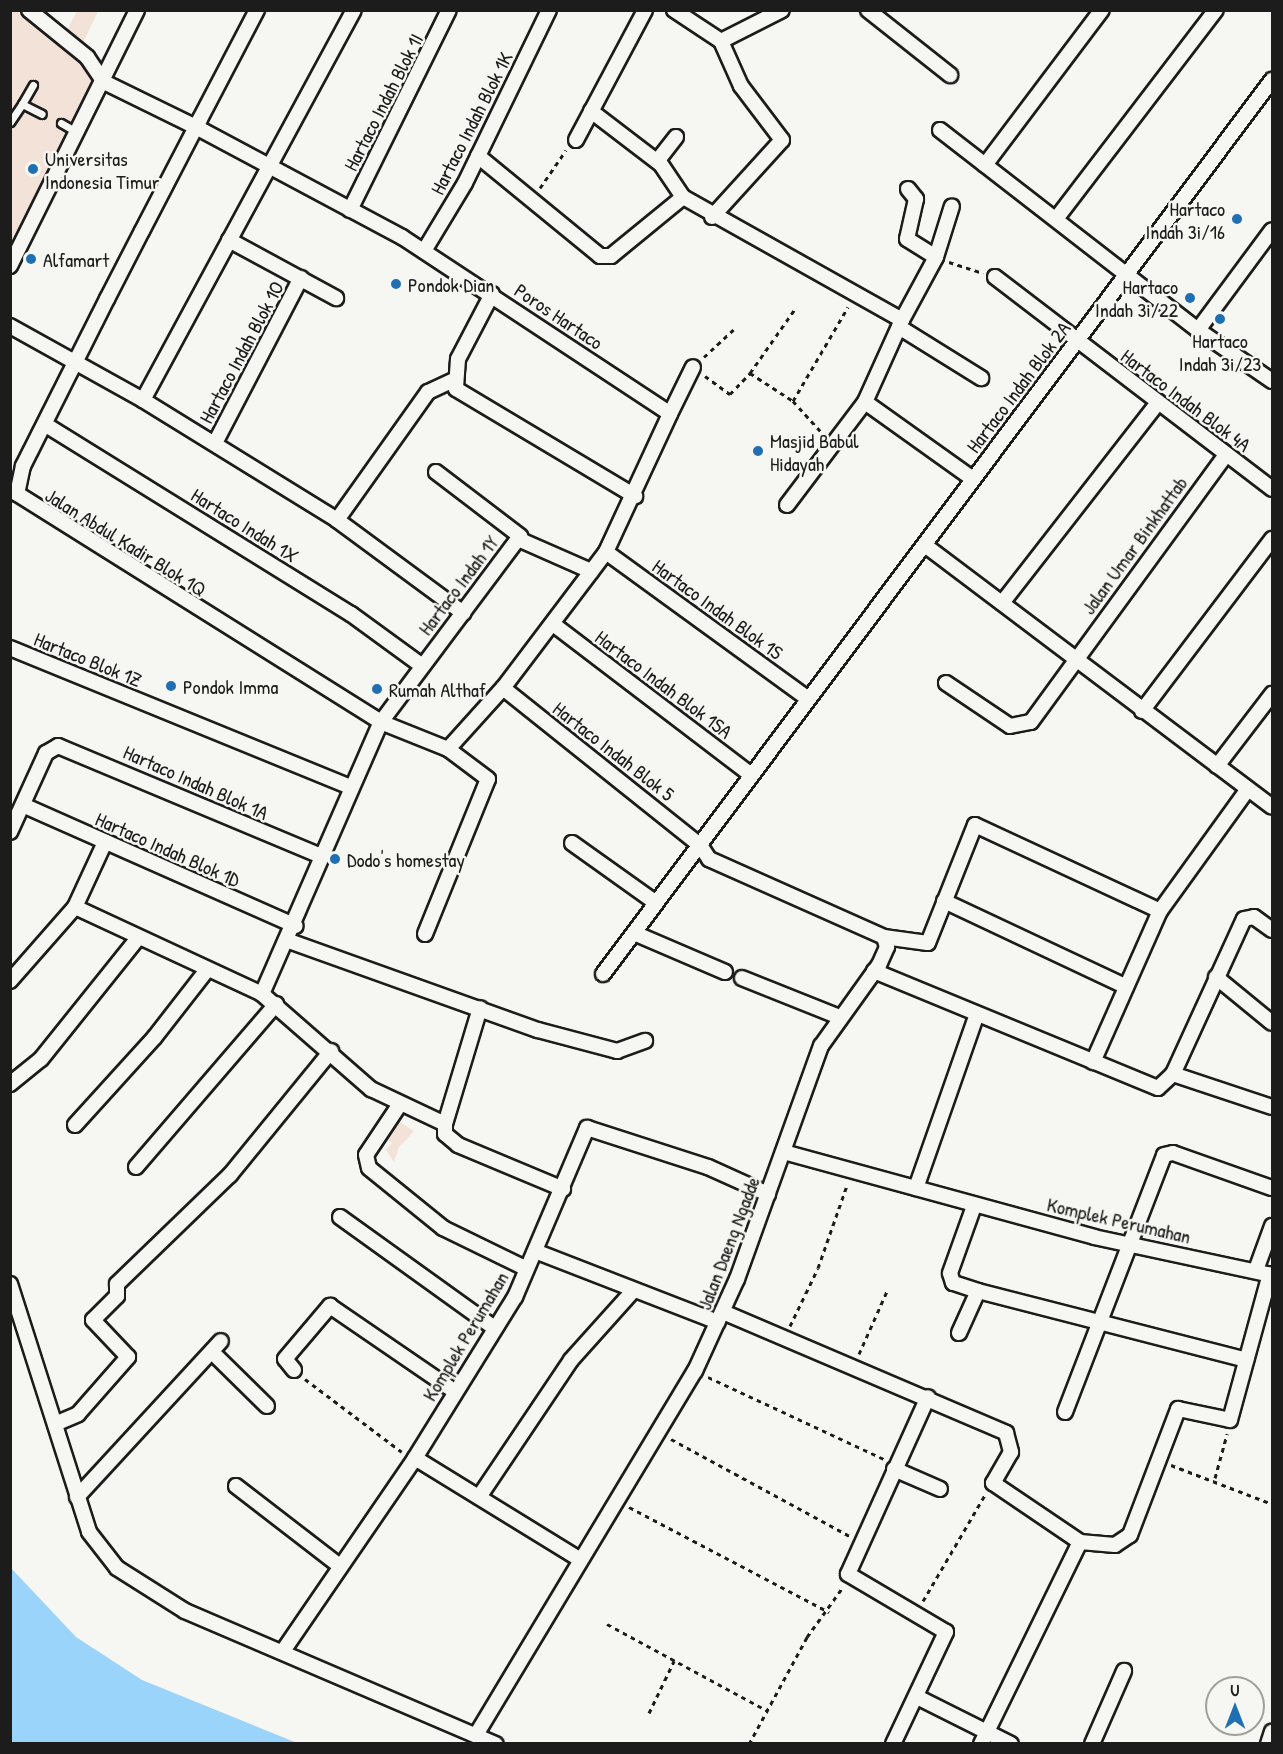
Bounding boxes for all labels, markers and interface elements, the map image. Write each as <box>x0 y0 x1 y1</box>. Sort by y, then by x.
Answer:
street label: Hartaco Indah Blok 1I <box>338 29 428 175</box>
street label: Hartaco Indah Blok 1K <box>425 48 517 198</box>
place label: Universitas Indonesia Timur <box>45 146 159 193</box>
marker: Universitas Indonesia Timur <box>26 162 40 176</box>
place label: Hartaco Indah 3i/16 <box>1145 196 1225 243</box>
marker: Hartaco Indah 3i/16 <box>1230 212 1244 226</box>
place label: Alfamart <box>43 247 109 271</box>
marker: Alfamart <box>24 252 38 266</box>
place label: Pondok Dian <box>408 272 494 296</box>
place label: Hartaco Indah 3i/22 <box>1095 274 1178 321</box>
street label: Hartaco Indah Blok 1O <box>193 277 289 427</box>
marker: Pondok Dian <box>389 277 403 291</box>
street label: Poros Hartaco <box>510 278 608 354</box>
marker: Hartaco Indah 3i/22 <box>1183 291 1197 305</box>
marker: Hartaco Indah 3i/23 <box>1213 312 1227 326</box>
street label: Hartaco Indah Blok 2A <box>961 317 1075 457</box>
place label: Hartaco Indah 3i/23 <box>1179 328 1261 375</box>
street label: Hartaco Indah Blok 4A <box>1116 343 1256 457</box>
place label: Masjid Babul Hidayah <box>770 428 859 475</box>
marker: Masjid Babul Hidayah <box>751 444 765 458</box>
street label: Jalan Umar Binkhattab <box>1076 471 1192 619</box>
street label: Jalan Abdul Kadir Blok 1Q <box>41 483 211 601</box>
street label: Hartaco Indah 1X <box>187 483 303 567</box>
street label: Hartaco Indah 1Y <box>413 530 503 640</box>
street label: Hartaco Indah Blok 1S <box>648 554 788 664</box>
street label: Hartaco Indah Blok 1SA <box>591 625 737 743</box>
street label: Hartaco Blok 1Z <box>31 627 145 691</box>
place label: Pondok Imma <box>183 674 278 698</box>
place label: Rumah Althaf <box>389 677 486 701</box>
marker: Pondok Imma <box>164 679 178 693</box>
marker: Rumah Althaf <box>370 682 384 696</box>
street label: Hartaco Indah Blok 5 <box>549 696 679 806</box>
street label: Hartaco Indah Blok 1A <box>120 739 272 825</box>
street label: Hartaco Indah Blok 1D <box>92 806 244 892</box>
place label: Dodo's homestay <box>347 847 465 871</box>
marker: Dodo's homestay <box>328 852 342 866</box>
street label: Jalan Daeng Ngadde <box>692 1173 764 1313</box>
street label: Komplek Perumahan <box>1045 1192 1193 1248</box>
street label: Komplek Perumahan <box>417 1267 513 1405</box>
north arrow <box>1205 1676 1265 1736</box>
text: U <box>1231 1679 1239 1701</box>

